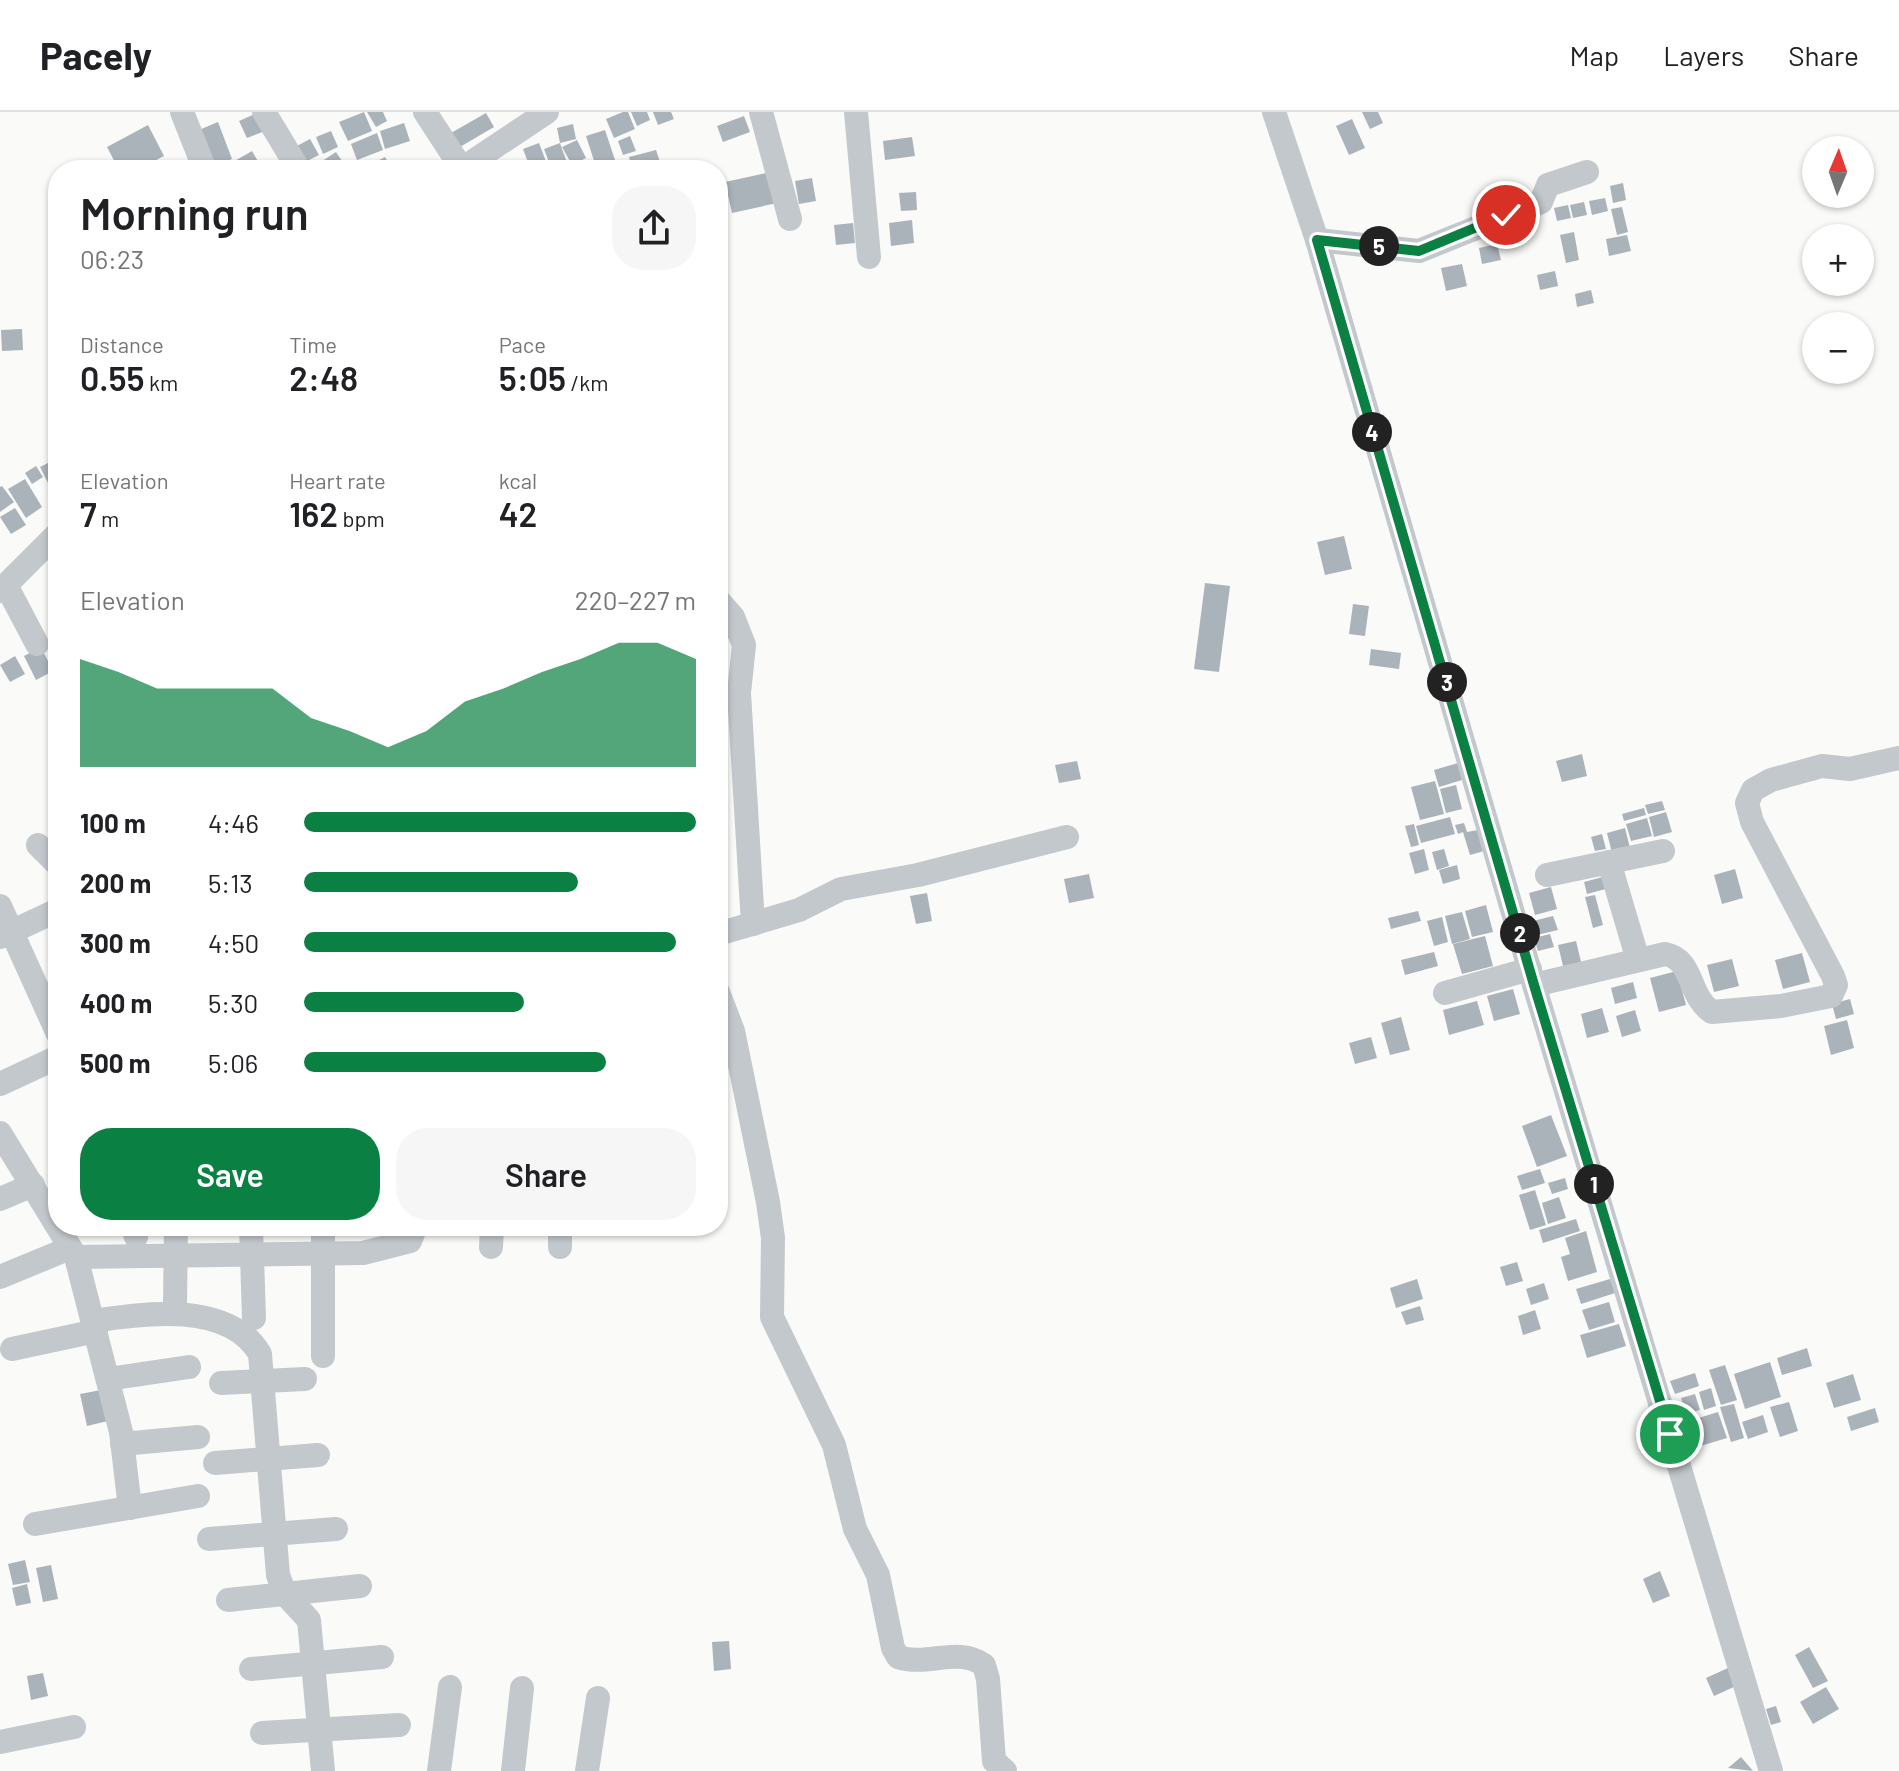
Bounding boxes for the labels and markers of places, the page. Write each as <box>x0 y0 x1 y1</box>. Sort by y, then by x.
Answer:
pin <box>1472 181 1540 249</box>
pin: 5 <box>1359 226 1399 266</box>
pin: 4 <box>1352 412 1392 452</box>
pin: 3 <box>1427 662 1467 702</box>
pin: 2 <box>1500 913 1540 953</box>
pin: 1 <box>1574 1164 1614 1204</box>
pin <box>1636 1400 1704 1468</box>

